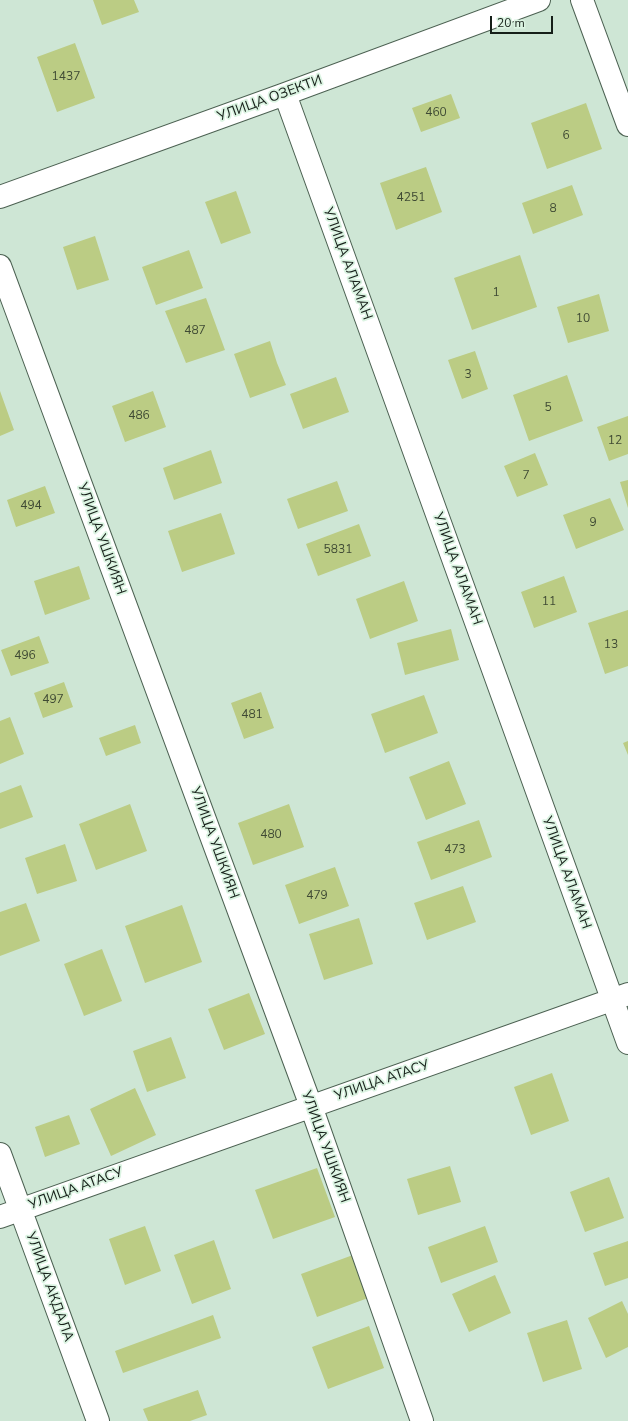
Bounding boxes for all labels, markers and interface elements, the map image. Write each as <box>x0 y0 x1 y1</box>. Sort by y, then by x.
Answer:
scale bar <box>492 8 555 34</box>
text: 20 m <box>497 15 525 31</box>
house number: 1437 <box>52 70 80 84</box>
street label: УЛИЦА ОЗЕКТИ <box>215 72 325 126</box>
house number: 460 <box>425 106 447 120</box>
house number: 6 <box>562 129 570 143</box>
house number: 4251 <box>397 191 425 205</box>
house number: 8 <box>549 202 557 216</box>
street label: УЛИЦА АЛАМАН <box>319 206 375 322</box>
house number: 1 <box>492 286 500 300</box>
house number: 10 <box>576 312 590 326</box>
house number: 487 <box>184 324 206 338</box>
house number: 3 <box>464 368 472 382</box>
house number: 5 <box>544 401 552 415</box>
house number: 486 <box>128 409 150 423</box>
house number: 12 <box>608 434 622 448</box>
house number: 7 <box>522 469 530 483</box>
street label: УЛИЦА УШКИЯН <box>73 481 129 597</box>
house number: 494 <box>20 499 42 513</box>
street label: УЛИЦА АЛАМАН <box>429 511 485 627</box>
house number: 9 <box>589 516 597 530</box>
house number: 5831 <box>324 543 352 557</box>
house number: 11 <box>542 595 556 609</box>
house number: 13 <box>604 638 618 652</box>
house number: 496 <box>14 649 36 663</box>
house number: 497 <box>42 693 64 707</box>
house number: 481 <box>241 708 263 722</box>
street label: УЛИЦА УШКИЯН <box>186 785 242 901</box>
street label: УЛИЦА АЛАМАН <box>538 815 594 931</box>
house number: 480 <box>260 828 282 842</box>
house number: 473 <box>444 843 466 857</box>
house number: 479 <box>306 889 328 903</box>
street label: УЛИЦА АТАСУ <box>332 1057 432 1105</box>
street label: УЛИЦА УШКИЯН <box>297 1089 353 1205</box>
street label: УЛИЦА АТАСУ <box>27 1164 125 1214</box>
street label: УЛИЦА АКДАЛА <box>21 1230 77 1344</box>

